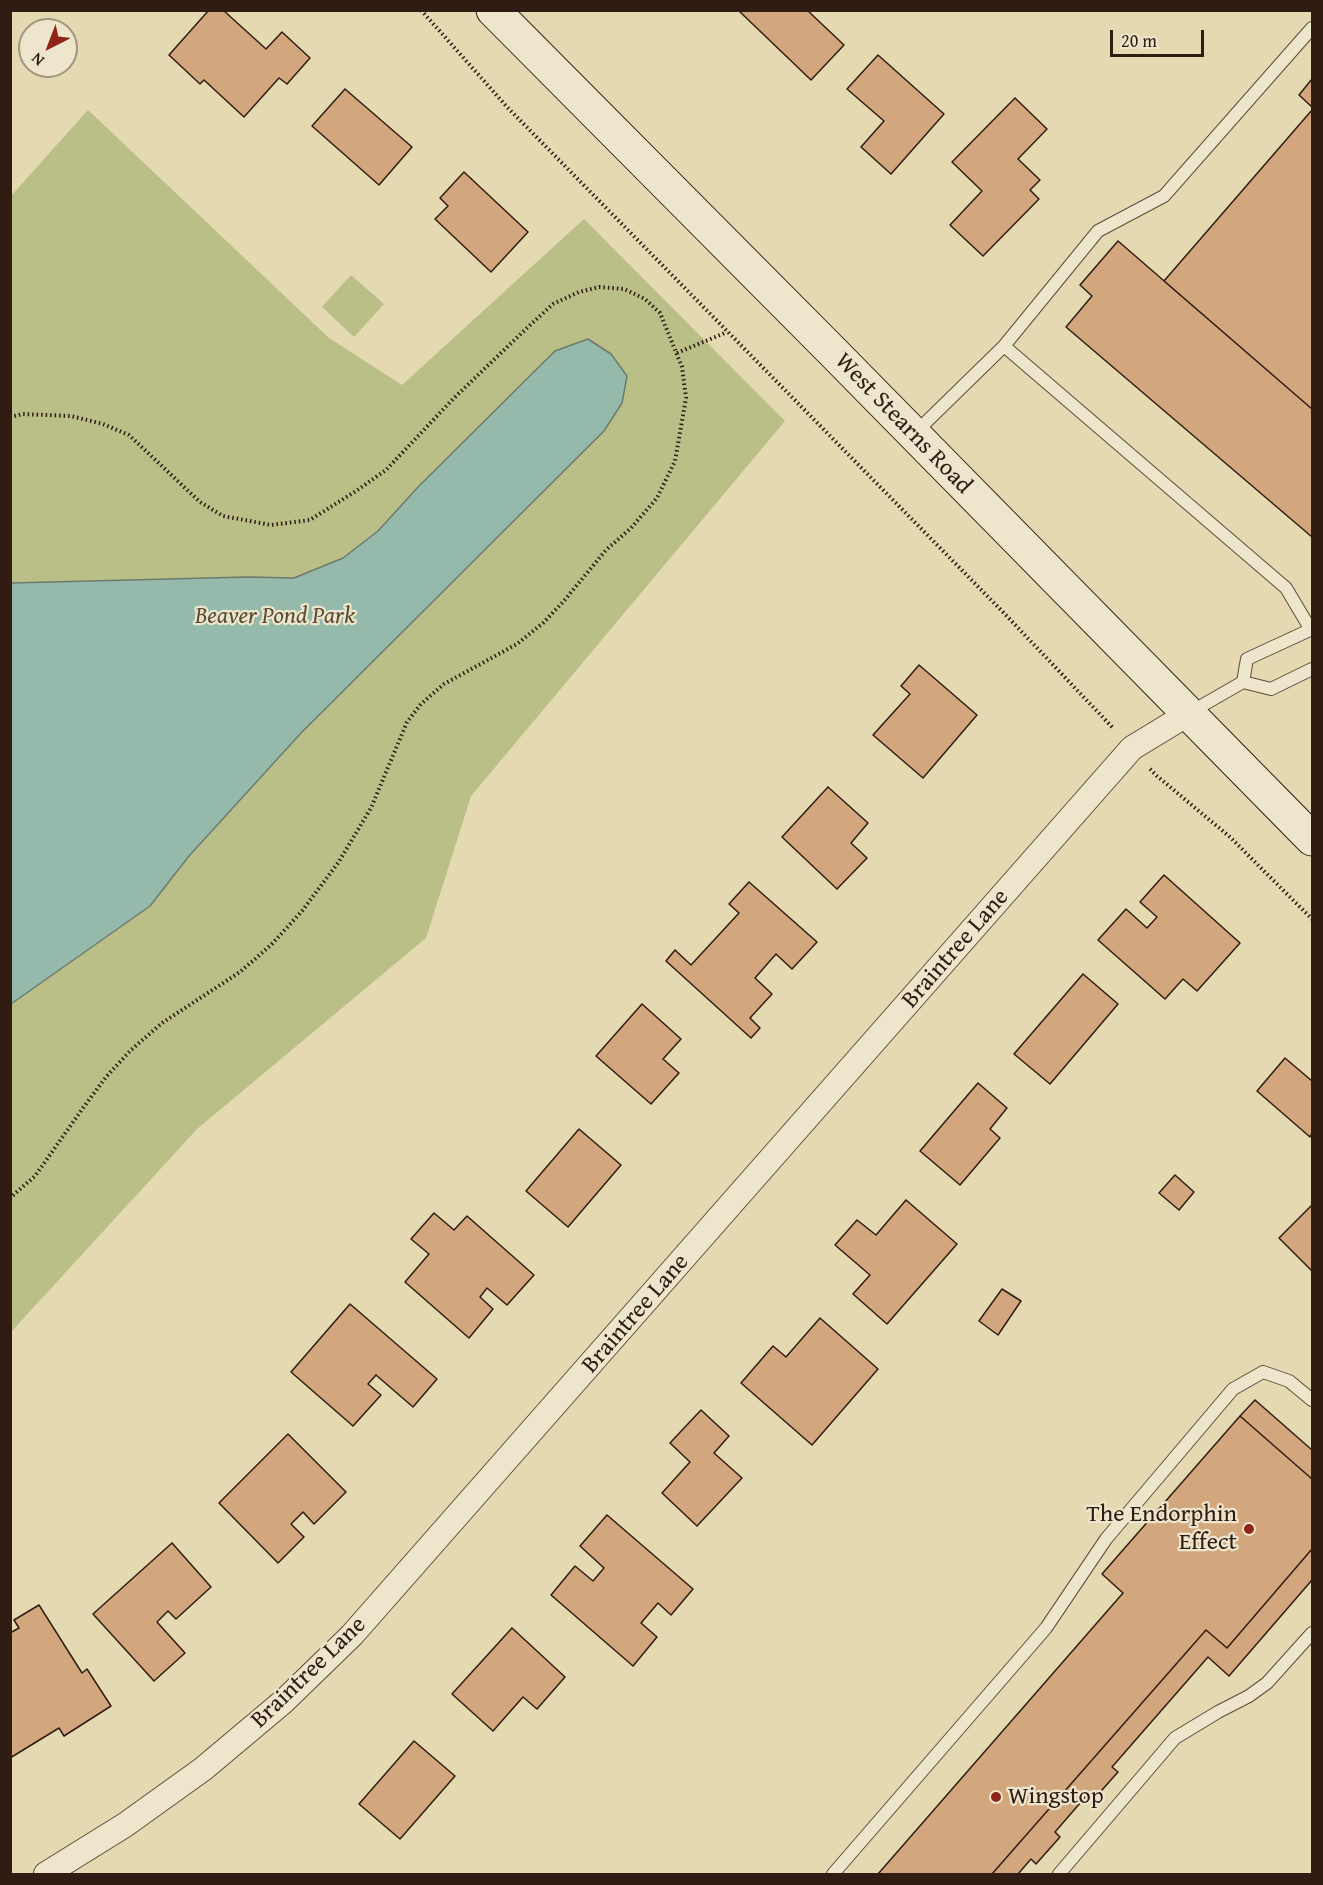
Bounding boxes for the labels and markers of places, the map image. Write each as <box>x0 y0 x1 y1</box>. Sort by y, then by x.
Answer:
place label: The Endorphin Effect <box>1086 1501 1237 1557</box>
marker: The Endorphin Effect <box>1242 1522 1256 1536</box>
place label: Wingstop <box>1008 1783 1104 1811</box>
marker: Wingstop <box>989 1790 1003 1804</box>

